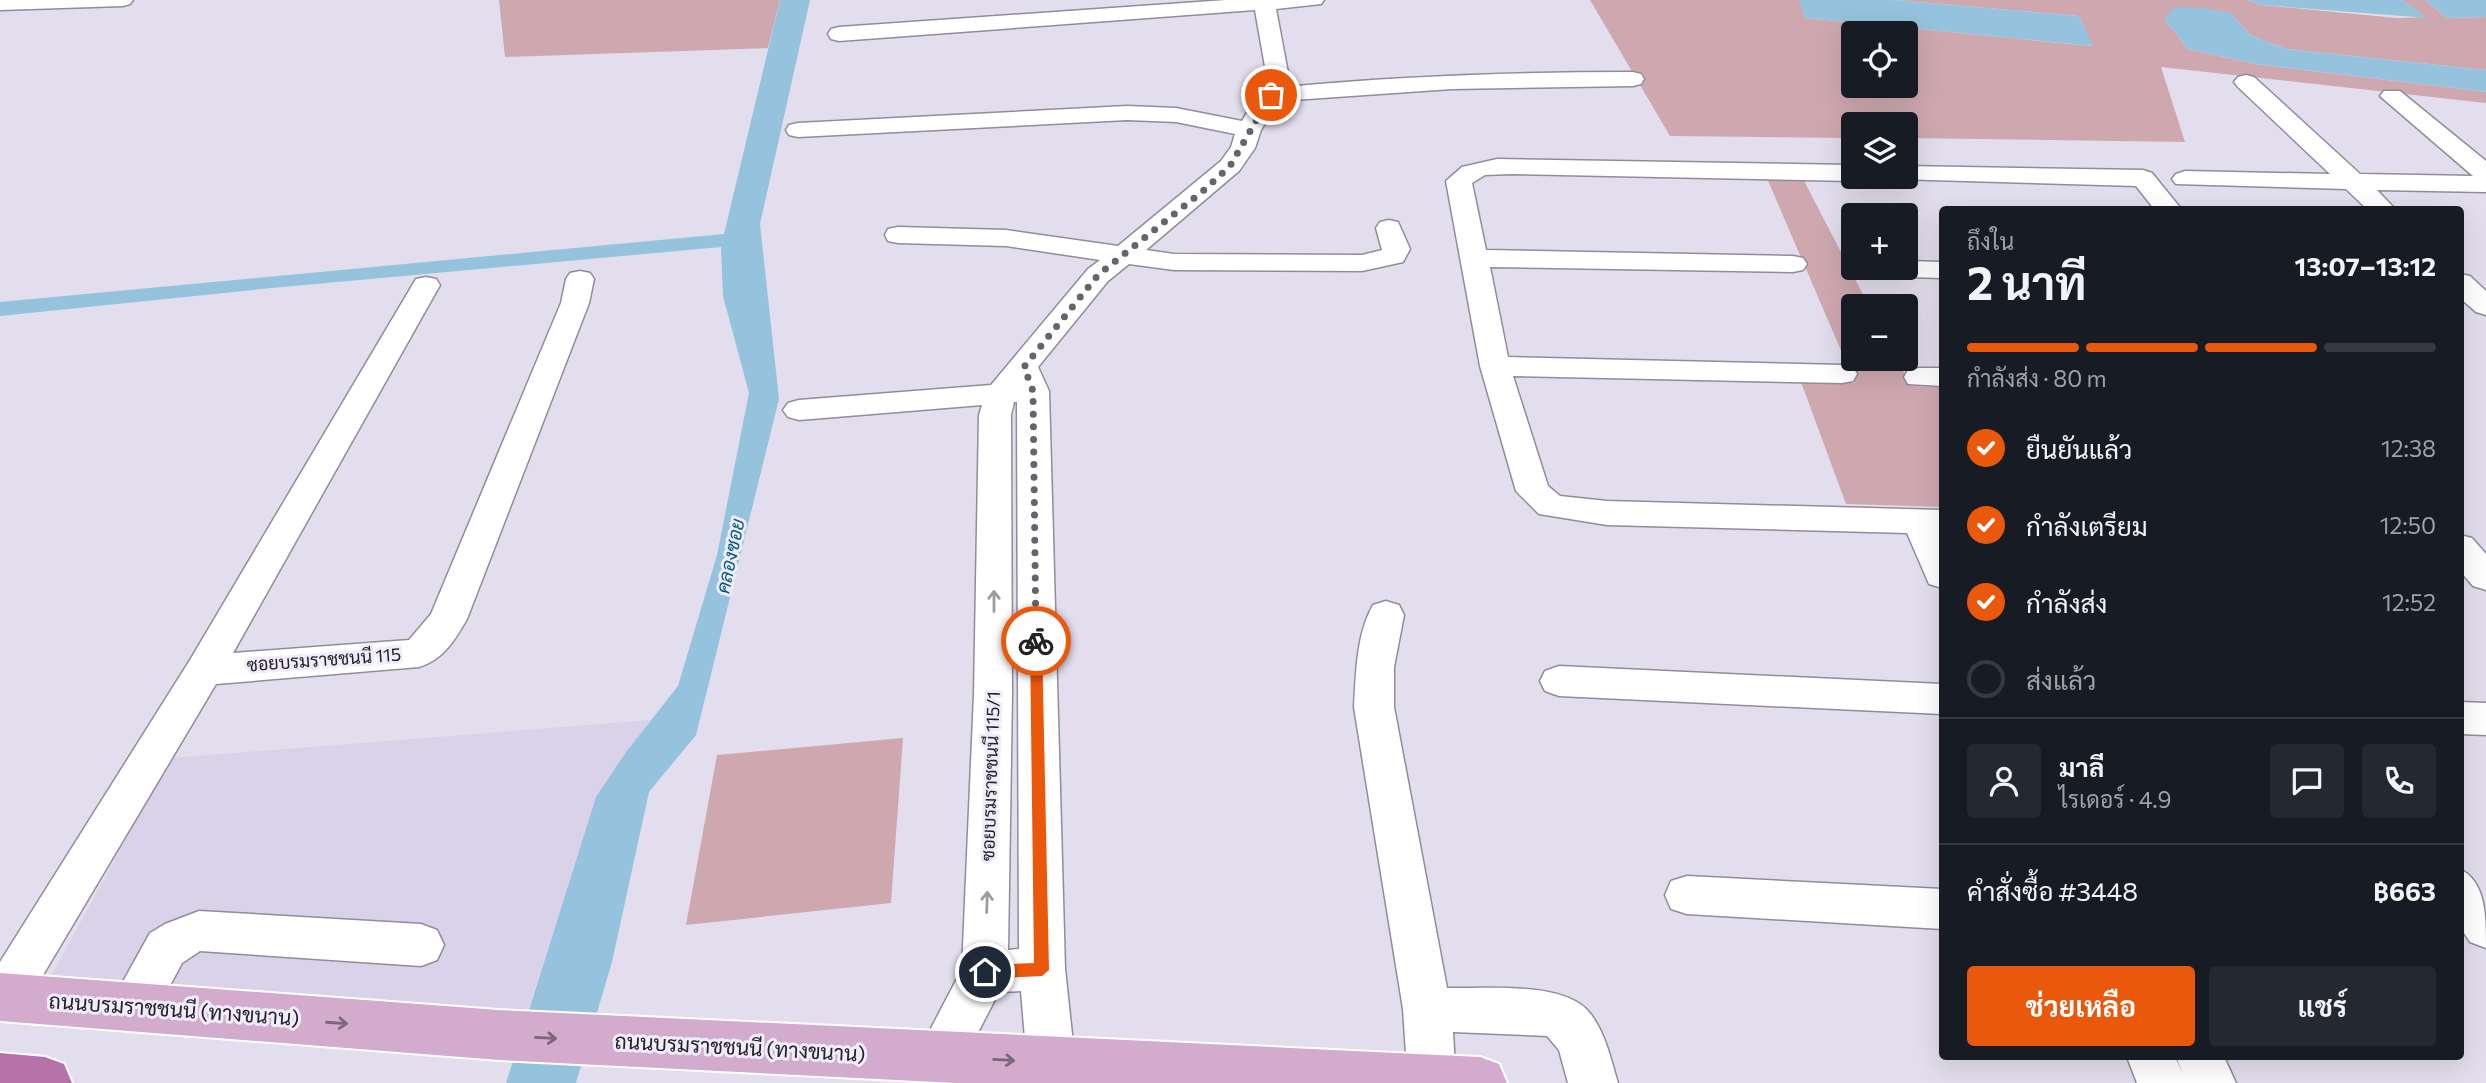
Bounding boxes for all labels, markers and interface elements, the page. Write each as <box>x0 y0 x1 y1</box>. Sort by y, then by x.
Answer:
map controls <box>1841 21 1918 371</box>
button: locate <box>1841 21 1918 98</box>
pin <box>1241 65 1301 125</box>
icon: bag <box>1252 76 1290 114</box>
button: layers <box>1841 112 1918 189</box>
button: + <box>1841 203 1918 280</box>
text: ถึงใน <box>1967 227 2014 255</box>
text: 13:07–13:12 <box>2295 250 2436 281</box>
text: 2 นาที <box>1967 253 2087 309</box>
button: − <box>1841 294 1918 371</box>
text: กำลังส่ง · 80 m <box>1967 364 2107 392</box>
icon: check <box>1967 429 2005 467</box>
text: ยืนยันแล้ว <box>2026 433 2132 464</box>
text: 12:38 <box>2381 434 2436 462</box>
icon: check <box>1967 506 2005 544</box>
text: กำลังเตรียม <box>2026 510 2148 541</box>
text: 12:50 <box>2380 511 2436 539</box>
water label: คลองซอย <box>710 516 749 595</box>
icon: check <box>1967 583 2005 621</box>
text: กำลังส่ง <box>2026 587 2107 618</box>
text: 12:52 <box>2382 588 2436 616</box>
one-way arrow <box>987 590 1001 613</box>
courier <box>1001 606 1071 676</box>
icon: bike <box>1017 622 1055 660</box>
street label: ซอยบรมราชชนนี 115 <box>246 642 402 675</box>
text: ส่งแล้ว <box>2026 664 2096 695</box>
street label: ซอยบรมราชชนนี 115/1 <box>975 691 1004 861</box>
button: person <box>1967 744 2041 818</box>
button: chat <box>2270 744 2344 818</box>
button: phone <box>2362 744 2436 818</box>
text: มาลี <box>2059 751 2104 782</box>
text: ไรเดอร์ · 4.9 <box>2059 785 2171 813</box>
text: คำสั่งซื้อ #3448 <box>1967 875 2138 906</box>
text: ฿663 <box>2373 875 2436 906</box>
one-way arrow <box>980 891 994 914</box>
pin <box>955 942 1015 1002</box>
icon: home <box>966 953 1004 991</box>
button: ช่วยเหลือ <box>1967 966 2195 1046</box>
button: แชร์ <box>2209 966 2436 1046</box>
street label: ถนนบรมราชชนนี (ทางขนาน) <box>48 987 300 1030</box>
one-way arrow <box>325 1017 348 1030</box>
street label: ถนนบรมราชชนนี (ทางขนาน) <box>614 1027 866 1066</box>
one-way arrow <box>534 1032 557 1045</box>
one-way arrow <box>992 1054 1015 1067</box>

